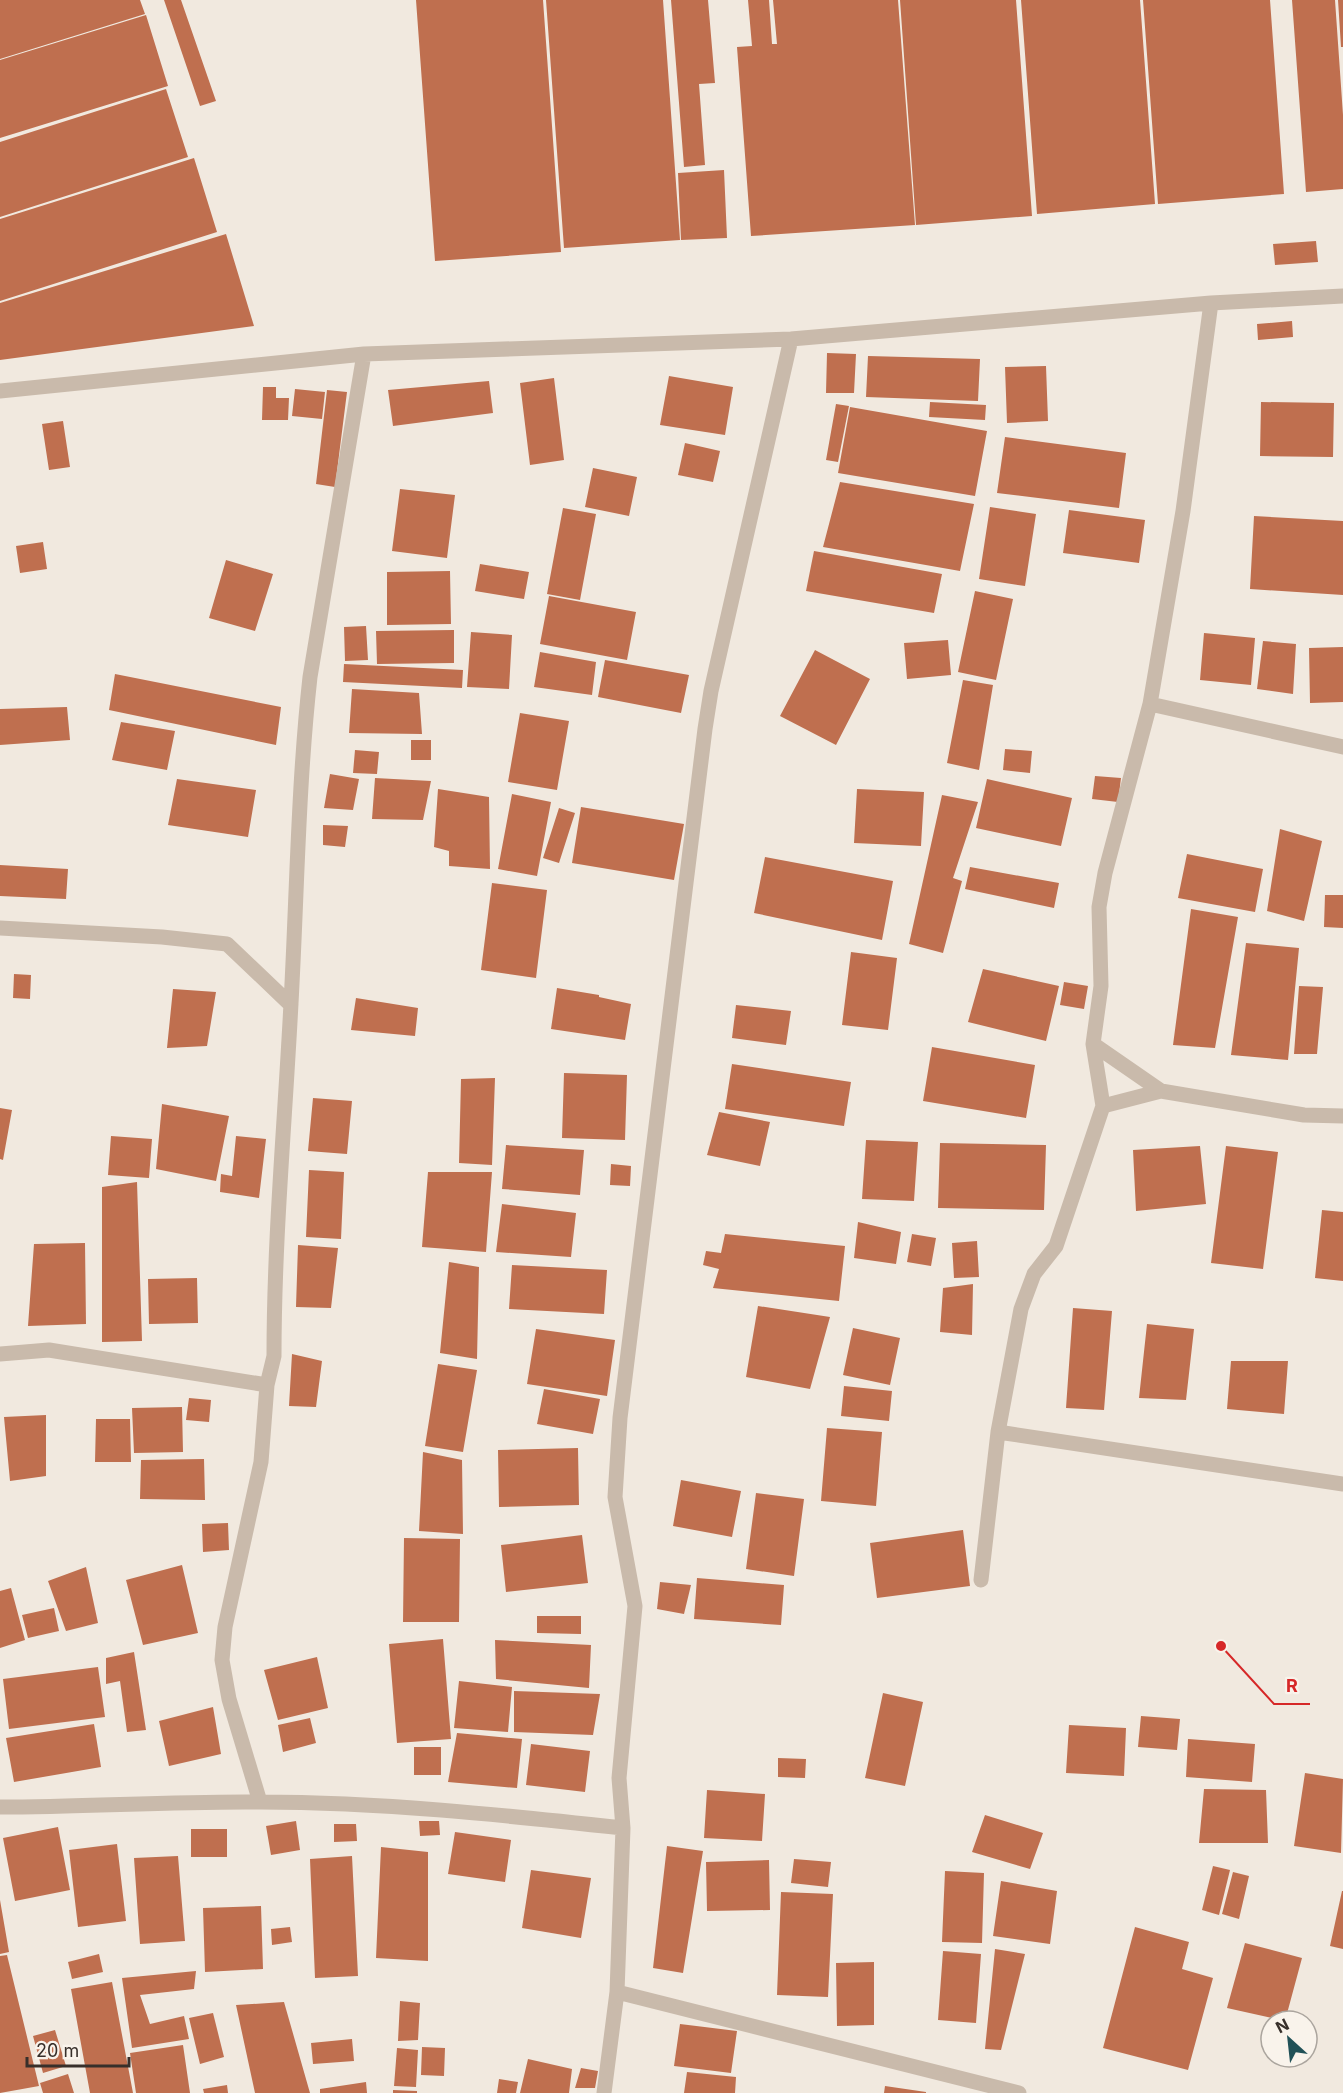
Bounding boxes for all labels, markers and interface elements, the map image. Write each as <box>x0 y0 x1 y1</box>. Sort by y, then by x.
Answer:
callout: R <box>1274 1668 1310 1704</box>
text: R <box>1286 1675 1298 1696</box>
north arrow <box>1259 2009 1319 2069</box>
text: N <box>1272 2014 1292 2037</box>
scale bar <box>27 2030 129 2068</box>
text: 20 m <box>36 2040 79 2061</box>

